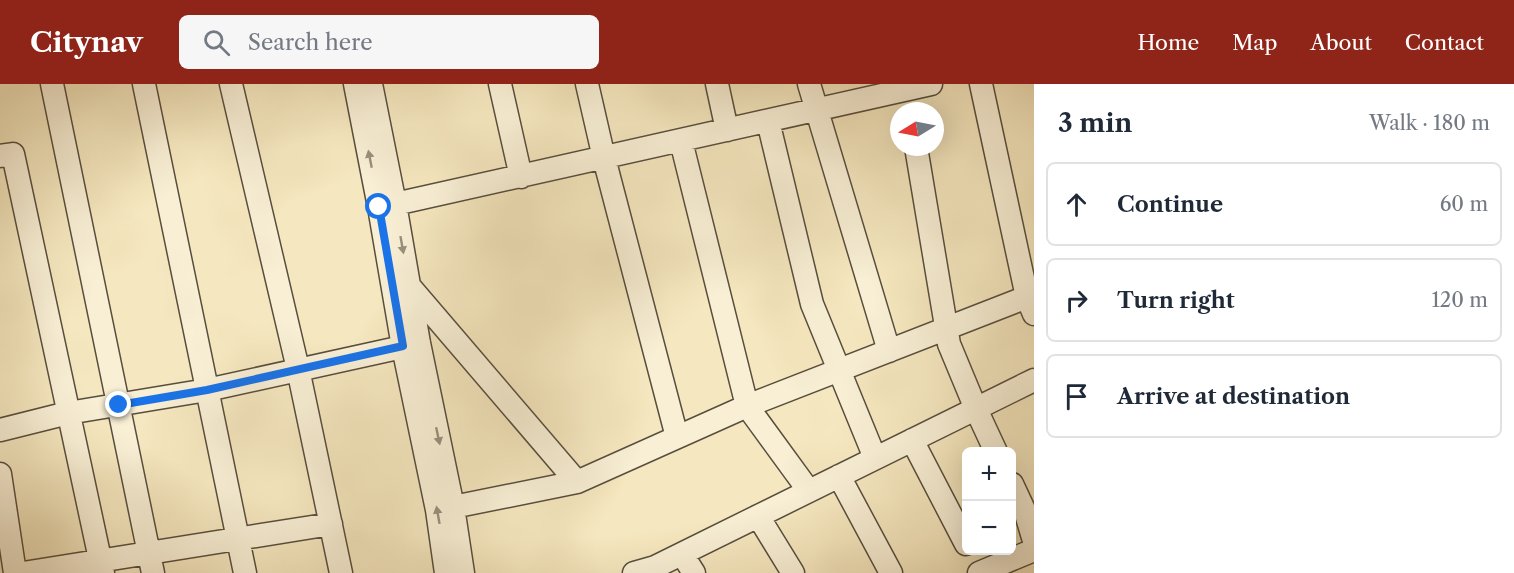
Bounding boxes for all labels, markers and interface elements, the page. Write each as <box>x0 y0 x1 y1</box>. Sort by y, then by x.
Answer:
search box <box>179 15 599 69</box>
text: Citynav <box>30 25 143 59</box>
icon: search <box>200 26 233 59</box>
text: Search here <box>248 29 372 56</box>
text: Home <box>1138 30 1199 55</box>
text: Map <box>1232 30 1277 55</box>
text: About <box>1310 30 1372 55</box>
text: Contact <box>1405 30 1484 55</box>
north arrow <box>890 102 944 156</box>
text: 3 min <box>1058 107 1132 139</box>
text: Walk · 180 m <box>1369 111 1490 135</box>
one-way arrow <box>364 149 374 168</box>
icon: ahead <box>1060 188 1093 221</box>
text: Continue <box>1117 191 1223 218</box>
text: 60 m <box>1440 192 1488 216</box>
route start <box>365 193 391 219</box>
one-way arrow <box>398 235 407 254</box>
icon: right <box>1060 284 1093 317</box>
text: Turn right <box>1117 287 1235 314</box>
text: 120 m <box>1431 288 1488 312</box>
icon: arrive <box>1060 380 1093 413</box>
text: Arrive at destination <box>1117 383 1350 410</box>
route end <box>105 391 131 417</box>
one-way arrow <box>434 427 443 446</box>
map controls <box>962 447 1016 555</box>
button: + <box>962 447 1016 501</box>
button: − <box>962 501 1016 555</box>
one-way arrow <box>433 506 442 525</box>

